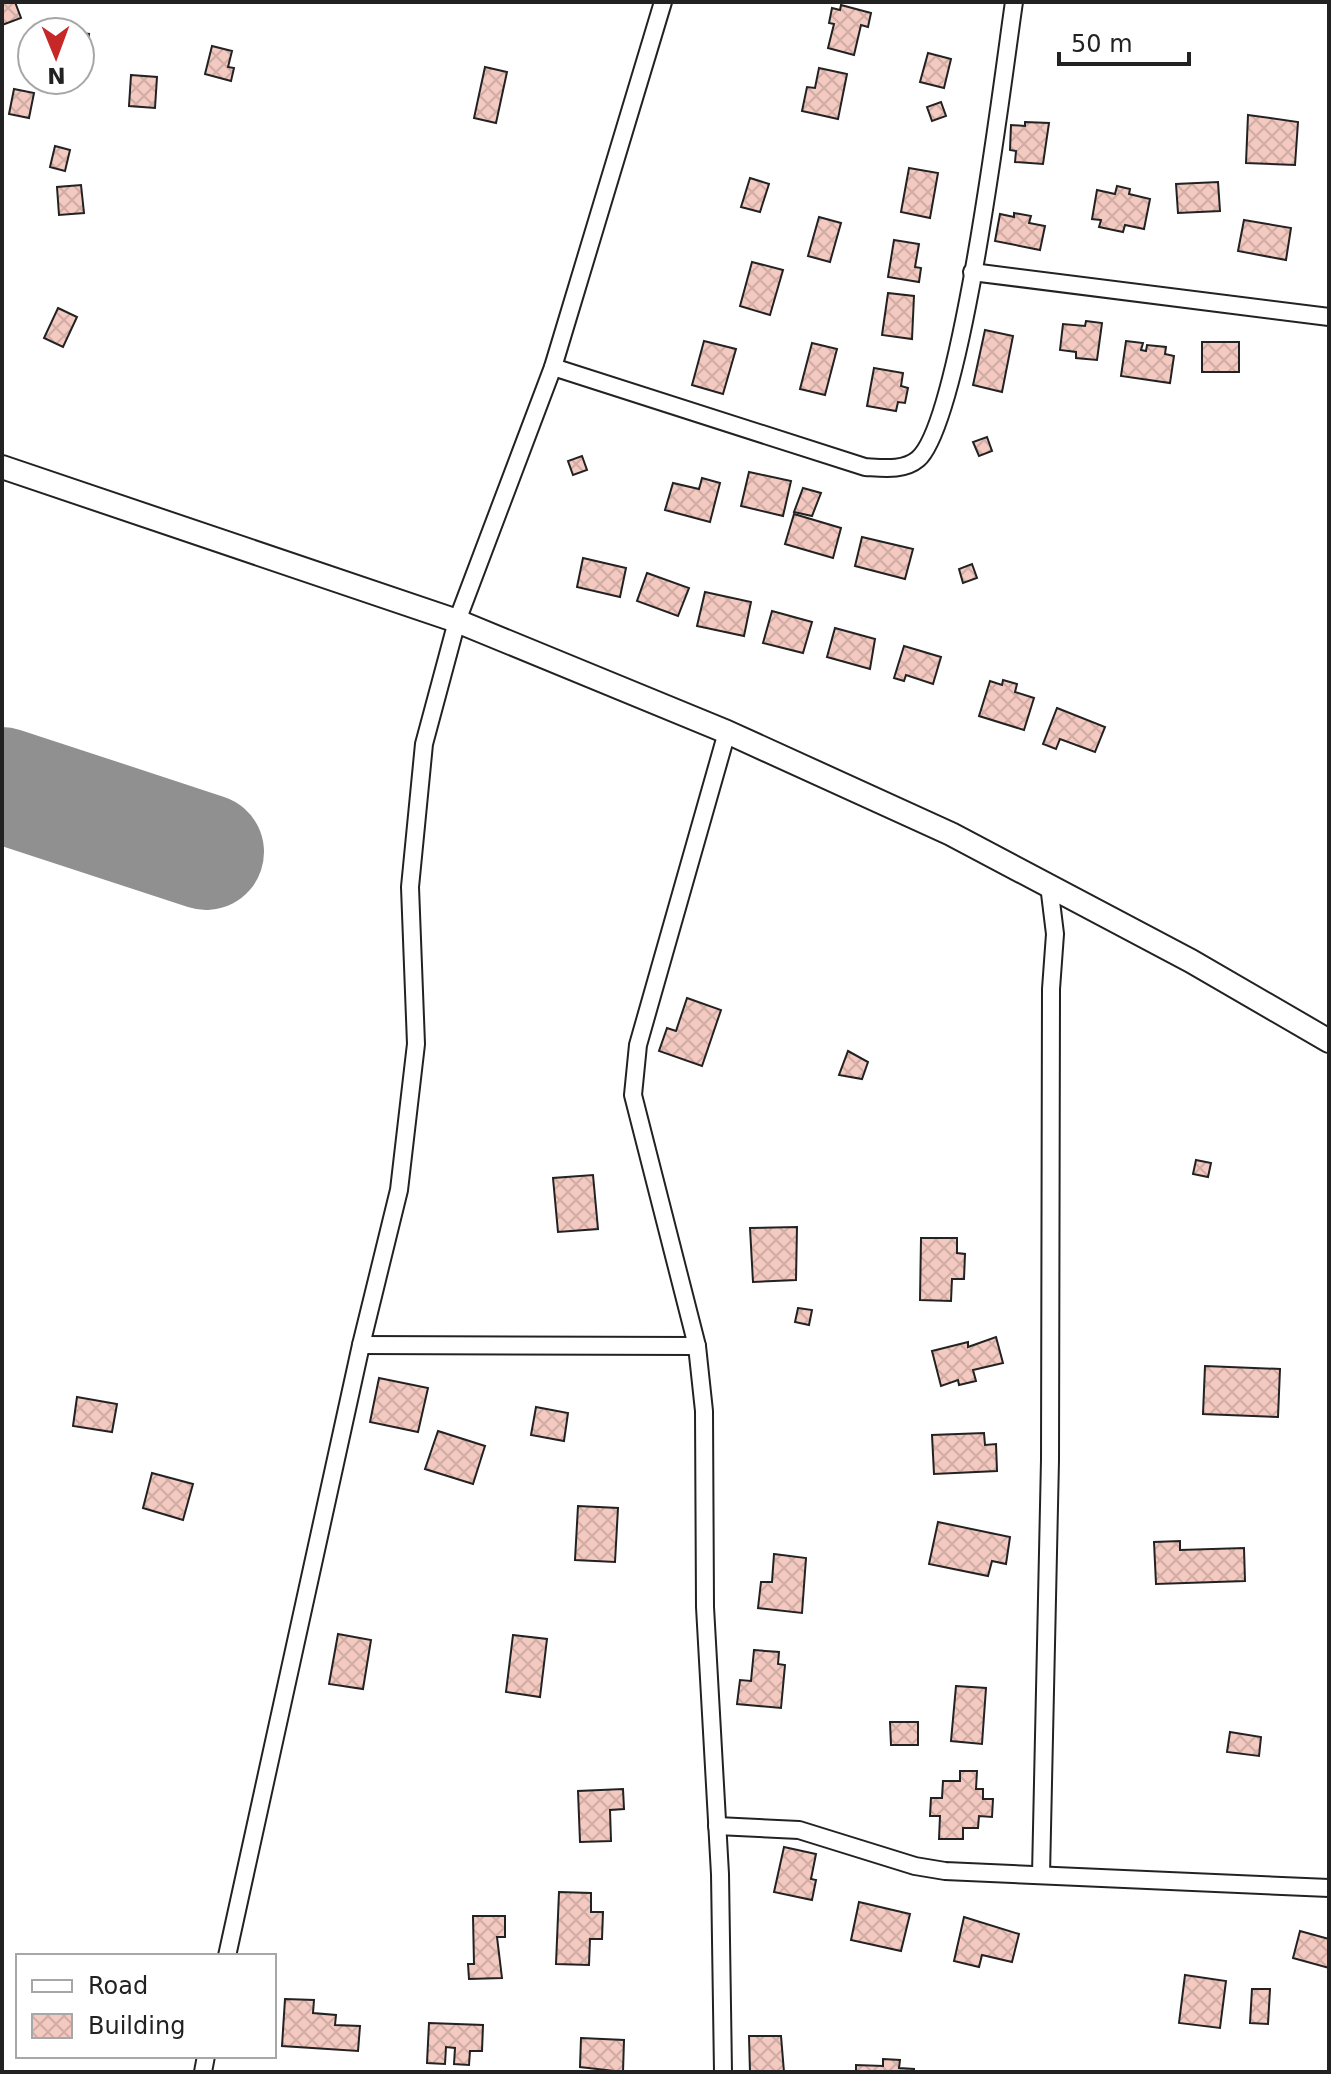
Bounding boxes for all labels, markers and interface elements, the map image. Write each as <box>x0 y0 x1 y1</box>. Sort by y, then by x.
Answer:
north arrow <box>16 16 96 96</box>
scale bar <box>1059 16 1189 66</box>
text: 50 m <box>1071 30 1133 58</box>
text: N <box>47 63 66 88</box>
legend <box>16 1954 276 2058</box>
text: Road <box>88 1972 148 2000</box>
text: Building <box>88 2012 185 2040</box>

